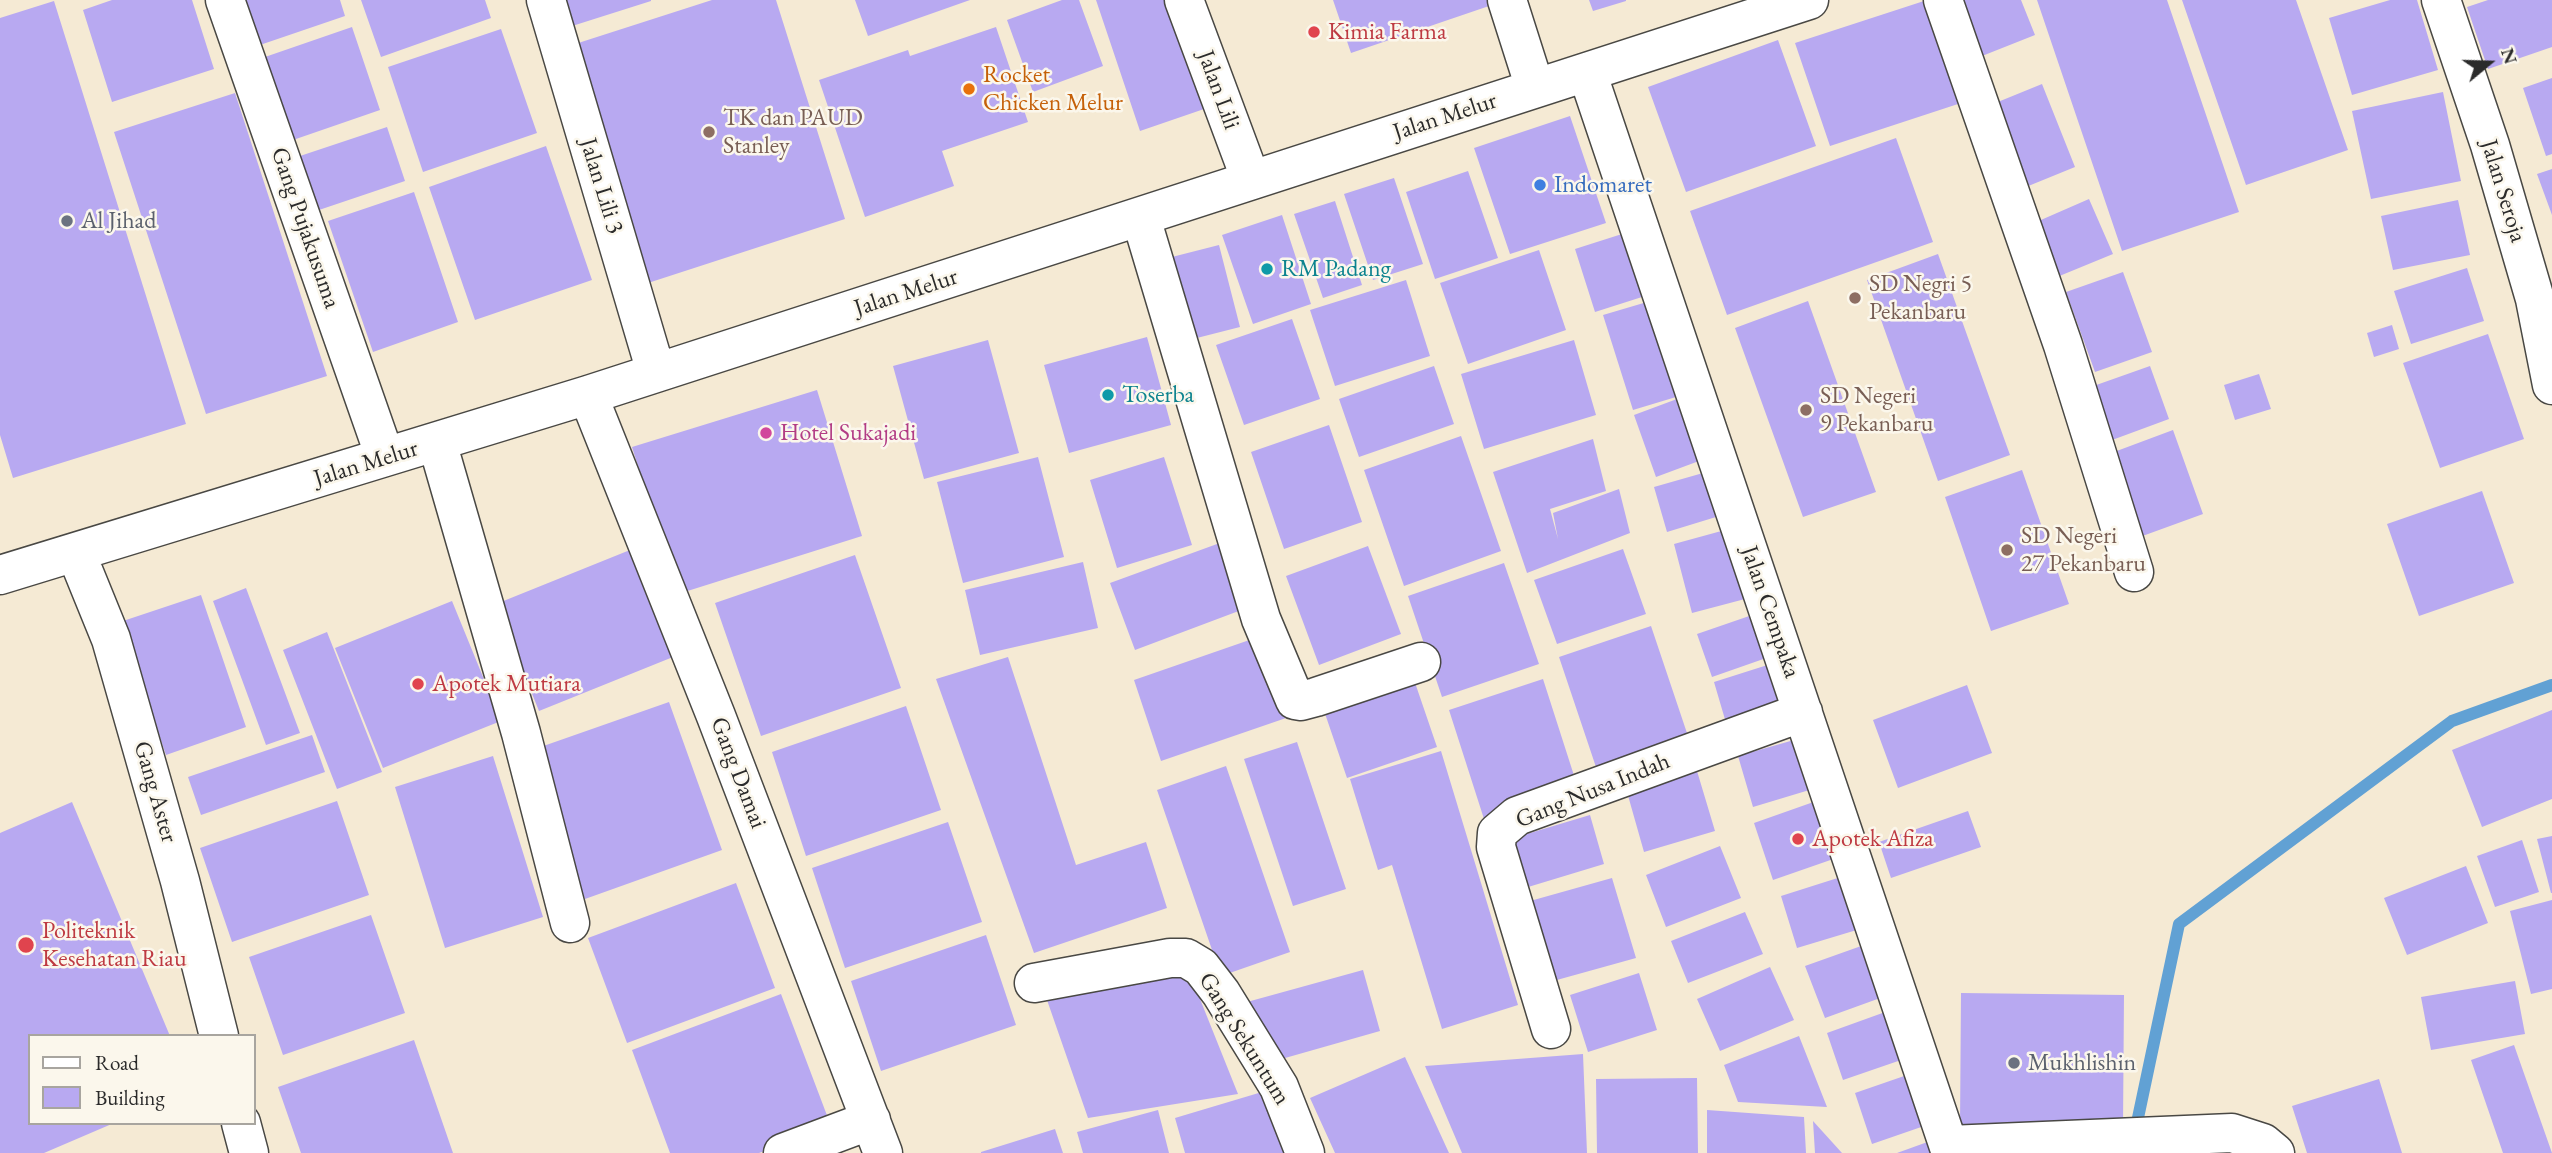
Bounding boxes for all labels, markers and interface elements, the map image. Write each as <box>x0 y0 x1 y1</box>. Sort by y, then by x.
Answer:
place label: Kimia Farma <box>1328 18 1447 46</box>
marker: Kimia Farma <box>1306 24 1322 40</box>
north arrow <box>2454 28 2524 98</box>
text: N <box>2495 45 2524 67</box>
street label: Jalan Lili <box>1190 47 1246 133</box>
place label: Rocket Chicken Melur <box>983 61 1123 117</box>
marker: Rocket Chicken Melur <box>961 81 977 97</box>
street label: Jalan Melur <box>1389 87 1501 147</box>
place label: TK dan PAUD Stanley <box>723 104 863 160</box>
marker: TK dan PAUD Stanley <box>701 124 717 140</box>
street label: Jalan Lili 3 <box>573 135 629 237</box>
street label: Jalan Seroja <box>2474 136 2532 246</box>
street label: Gang Pujakusuma <box>264 144 346 312</box>
place label: Indomaret <box>1554 171 1652 199</box>
marker: Indomaret <box>1532 177 1548 193</box>
place label: Al Jihad <box>81 207 156 235</box>
marker: Al Jihad <box>59 213 75 229</box>
place label: RM Padang <box>1281 255 1391 283</box>
marker: RM Padang <box>1259 261 1275 277</box>
street label: Jalan Melur <box>850 263 962 323</box>
place label: SD Negri 5 Pekanbaru <box>1869 270 1972 326</box>
marker: SD Negri 5 Pekanbaru <box>1847 290 1863 306</box>
place label: Toserba <box>1122 381 1194 409</box>
place label: SD Negeri 9 Pekanbaru <box>1820 382 1933 438</box>
marker: Toserba <box>1100 387 1116 403</box>
marker: SD Negeri 9 Pekanbaru <box>1798 402 1814 418</box>
place label: Hotel Sukajadi <box>780 419 916 447</box>
marker: Hotel Sukajadi <box>758 425 774 441</box>
street label: Jalan Melur <box>310 435 422 493</box>
place label: SD Negeri 27 Pekanbaru <box>2021 522 2146 578</box>
street label: Jalan Cempaka <box>1734 542 1806 682</box>
marker: SD Negeri 27 Pekanbaru <box>1999 542 2015 558</box>
place label: Apotek Mutiara <box>432 670 581 698</box>
marker: Apotek Mutiara <box>410 676 426 692</box>
street label: Gang Damai <box>704 713 772 833</box>
street label: Gang Aster <box>127 738 183 846</box>
street label: Gang Nusa Indah <box>1512 747 1674 835</box>
place label: Apotek Afiza <box>1812 825 1934 853</box>
marker: Apotek Afiza <box>1790 831 1806 847</box>
place label: Politeknik Kesehatan Riau <box>42 917 187 973</box>
marker: Politeknik Kesehatan Riau <box>16 935 36 955</box>
street label: Gang Sekuntum <box>1192 967 1296 1111</box>
legend <box>28 1034 256 1125</box>
text: Road <box>95 1049 139 1076</box>
place label: Mukhlishin <box>2028 1049 2136 1077</box>
marker: Mukhlishin <box>2006 1055 2022 1071</box>
text: Building <box>95 1084 165 1111</box>

